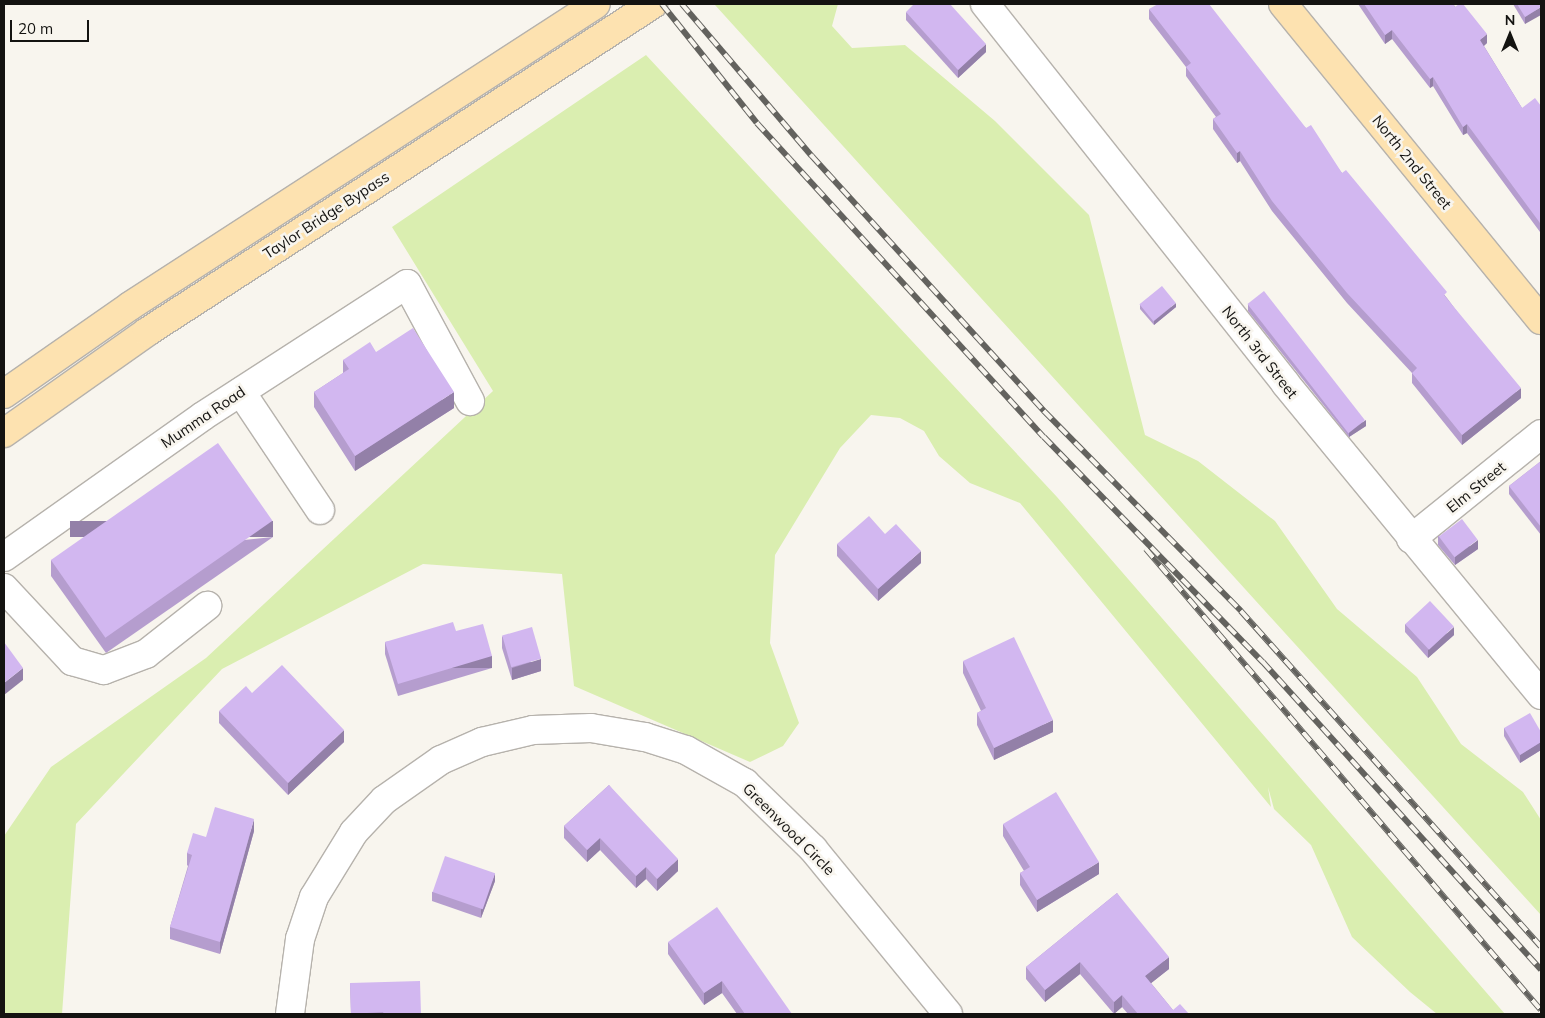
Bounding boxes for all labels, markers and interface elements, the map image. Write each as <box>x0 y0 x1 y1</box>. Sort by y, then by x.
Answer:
scale bar <box>12 10 91 42</box>
north arrow <box>1485 10 1535 60</box>
text: N <box>1505 11 1515 29</box>
text: 20 m <box>18 19 53 38</box>
street label: North 2nd Street <box>1369 111 1455 213</box>
street label: Taylor Bridge Bypass <box>260 168 392 262</box>
street label: North 3rd Street <box>1218 302 1302 402</box>
street label: Mumma Road <box>158 382 248 452</box>
street label: Elm Street <box>1443 458 1509 516</box>
street label: Greenwood Circle <box>739 779 839 879</box>

